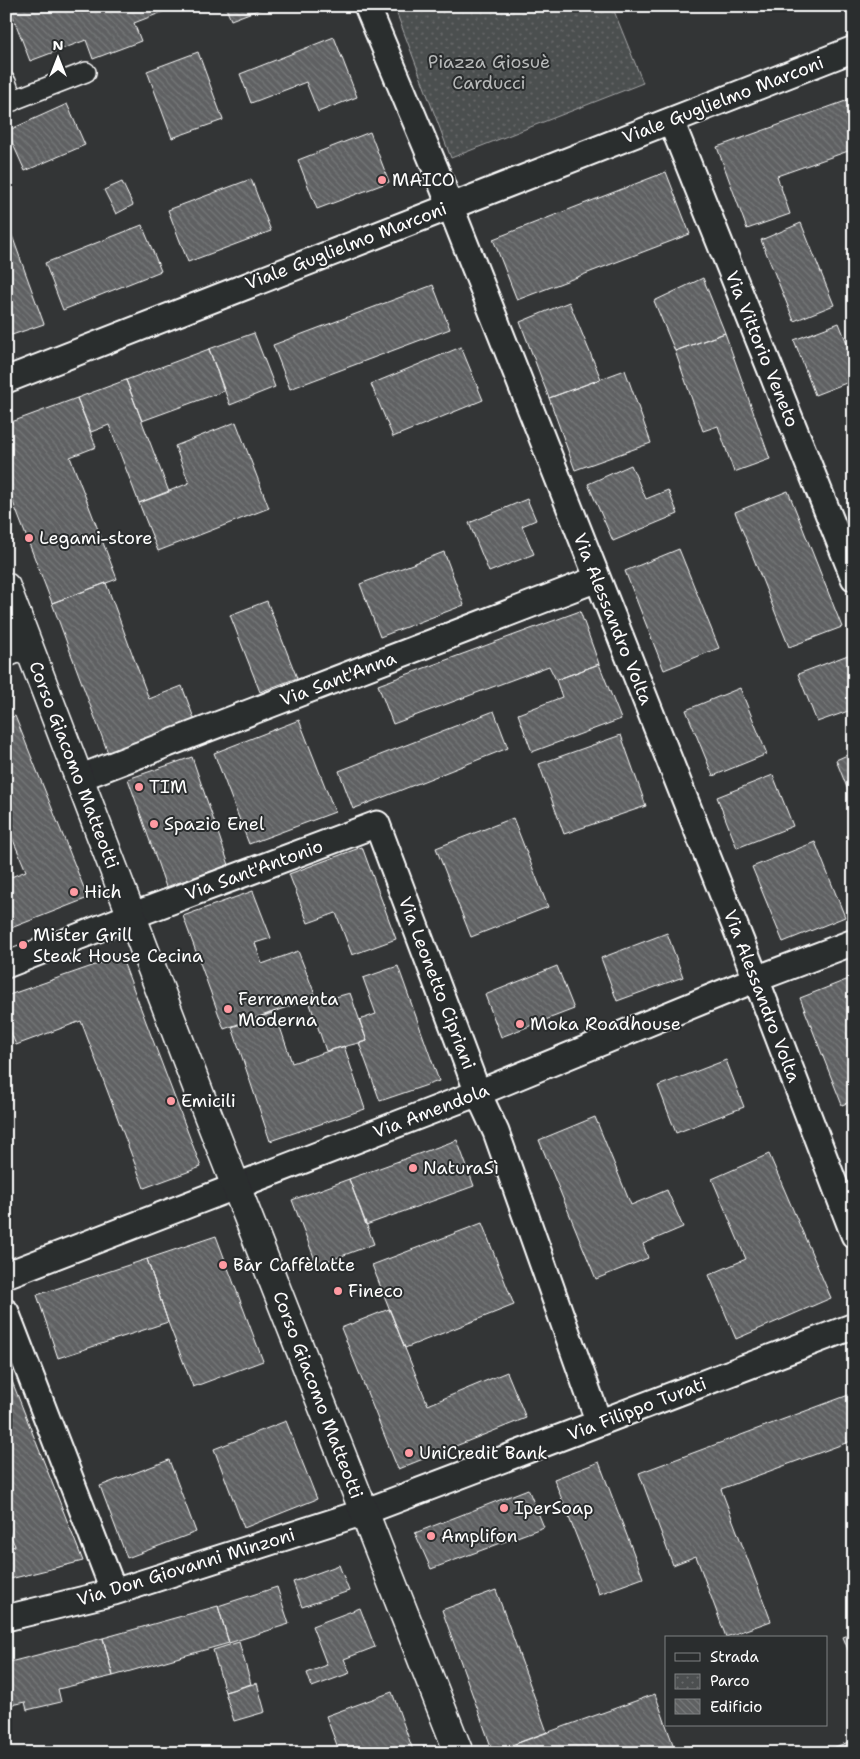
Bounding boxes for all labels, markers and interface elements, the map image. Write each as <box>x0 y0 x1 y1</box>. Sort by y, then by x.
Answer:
north arrow <box>32 32 82 82</box>
text: N <box>52 36 64 54</box>
park label: Piazza Giosuè Carducci <box>428 50 550 95</box>
street label: Viale Guglielmo Marconi <box>619 50 827 150</box>
place label: MAICO <box>392 168 455 192</box>
marker: MAICO <box>376 174 388 186</box>
street label: Viale Guglielmo Marconi <box>242 196 450 296</box>
street label: Via Vittorio Veneto <box>720 267 804 431</box>
place label: Legami-store <box>39 526 152 550</box>
street label: Via Alessandro Volta <box>568 530 658 708</box>
marker: Legami-store <box>23 532 35 544</box>
street label: Via Sant'Anna <box>276 646 400 712</box>
street label: Corso Giacomo Matteotti <box>23 658 125 872</box>
place label: TIM <box>149 775 187 799</box>
marker: TIM <box>133 781 145 793</box>
place label: Spazio Enel <box>164 812 265 836</box>
marker: Spazio Enel <box>148 818 160 830</box>
street label: Via Sant'Antonio <box>182 834 326 906</box>
place label: Hich <box>84 880 122 904</box>
marker: Hich <box>68 886 80 898</box>
street label: Via Leonetto Cipriani <box>393 893 481 1073</box>
street label: Via Alessandro Volta <box>718 906 806 1086</box>
place label: Mister Grill Steak House Cecina <box>33 923 203 968</box>
marker: Mister Grill Steak House Cecina <box>17 939 29 951</box>
place label: Ferramenta Moderna <box>238 987 338 1032</box>
marker: Ferramenta Moderna <box>222 1003 234 1015</box>
place label: Moka Roadhouse <box>530 1012 681 1036</box>
marker: Moka Roadhouse <box>514 1018 526 1030</box>
street label: Via Amendola <box>370 1078 492 1144</box>
place label: Emicili <box>181 1089 236 1113</box>
marker: Emicili <box>165 1095 177 1107</box>
place label: NaturaSì <box>423 1156 499 1180</box>
marker: NaturaSì <box>407 1162 419 1174</box>
place label: Bar Caffèlatte <box>233 1253 355 1277</box>
marker: Bar Caffèlatte <box>217 1259 229 1271</box>
place label: Fineco <box>348 1279 403 1303</box>
marker: Fineco <box>332 1285 344 1297</box>
street label: Corso Giacomo Matteotti <box>267 1288 369 1502</box>
street label: Via Filippo Turati <box>564 1371 710 1447</box>
place label: UniCredit Bank <box>419 1441 548 1465</box>
marker: UniCredit Bank <box>403 1447 415 1459</box>
place label: IperSoap <box>514 1496 593 1520</box>
marker: IperSoap <box>498 1502 510 1514</box>
street label: Via Don Giovanni Minzoni <box>74 1522 298 1612</box>
place label: Amplifon <box>441 1524 518 1548</box>
marker: Amplifon <box>425 1530 437 1542</box>
legend <box>665 1636 828 1726</box>
text: Strada <box>710 1647 759 1667</box>
text: Parco <box>710 1671 750 1691</box>
text: Edificio <box>710 1697 762 1717</box>

